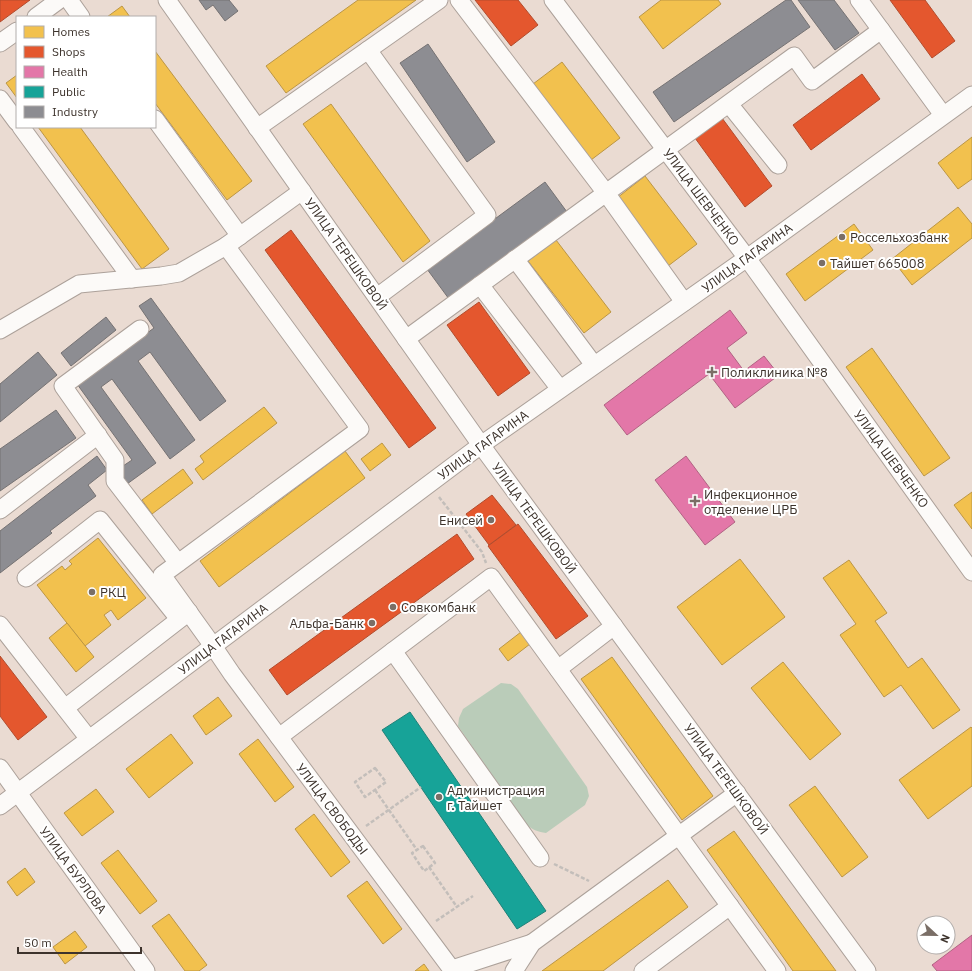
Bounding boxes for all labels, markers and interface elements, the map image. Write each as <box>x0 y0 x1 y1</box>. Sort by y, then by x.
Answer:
legend <box>16 16 156 128</box>
text: Homes <box>52 24 90 39</box>
text: Shops <box>52 44 85 59</box>
text: Health <box>52 64 88 79</box>
text: Public <box>52 84 85 99</box>
text: Industry <box>52 104 98 119</box>
street label: УЛИЦА ШЕВЧЕНКО <box>659 145 743 249</box>
street label: УЛИЦА ТЕРЕШКОВОЙ <box>301 195 391 313</box>
street label: УЛИЦА ГАГАРИНА <box>698 219 796 297</box>
place label: Россельхозбанк <box>850 229 948 246</box>
marker: Россельхозбанк <box>837 232 847 242</box>
place label: Тайшет 665008 <box>830 255 925 272</box>
marker: Тайшет 665008 <box>817 258 827 268</box>
place label: Поликлиника №8 <box>721 364 828 381</box>
marker: Поликлиника №8 <box>706 366 718 378</box>
street label: УЛИЦА ГАГАРИНА <box>434 406 532 484</box>
street label: УЛИЦА ШЕВЧЕНКО <box>850 407 932 511</box>
street label: УЛИЦА ТЕРЕШКОВОЙ <box>488 459 580 577</box>
place label: Инфекционное отделение ЦРБ <box>704 486 797 518</box>
marker: Инфекционное отделение ЦРБ <box>689 495 701 507</box>
place label: Енисей <box>439 512 483 529</box>
marker: Енисей <box>486 515 496 525</box>
place label: РКЦ <box>100 584 126 601</box>
marker: РКЦ <box>87 587 97 597</box>
street label: УЛИЦА ГАГАРИНА <box>175 599 272 678</box>
place label: Совкомбанк <box>401 599 476 616</box>
marker: Совкомбанк <box>388 602 398 612</box>
place label: Альфа-Банк <box>290 615 364 632</box>
marker: Альфа-Банк <box>367 618 377 628</box>
street label: УЛИЦА ТЕРЕШКОВОЙ <box>680 720 772 838</box>
street label: УЛИЦА СВОБОДЫ <box>292 760 372 858</box>
place label: Администрация г. Тайшет <box>447 782 545 814</box>
marker: Администрация г. Тайшет <box>434 792 444 802</box>
street label: УЛИЦА БУРЛОВА <box>36 823 111 918</box>
north arrow <box>916 915 956 955</box>
scale bar <box>18 929 141 955</box>
text: N <box>937 932 953 945</box>
text: 50 m <box>24 935 52 950</box>

